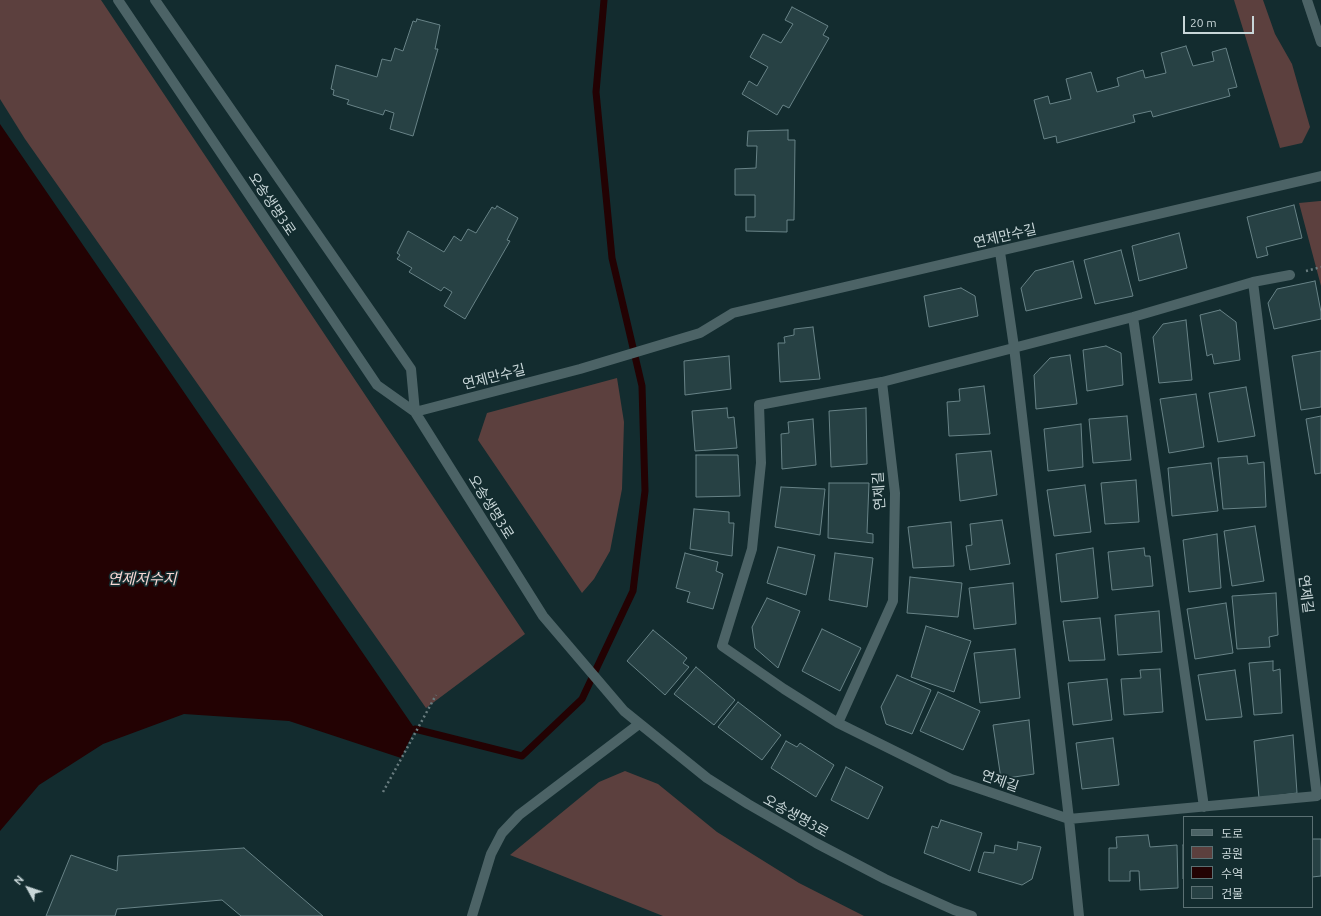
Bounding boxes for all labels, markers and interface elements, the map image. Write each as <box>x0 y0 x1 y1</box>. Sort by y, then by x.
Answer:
scale bar <box>1185 8 1256 34</box>
text: 20 m <box>1190 16 1217 29</box>
street label: 오송생명3로 <box>245 169 299 239</box>
street label: 연제만수길 <box>972 221 1038 251</box>
street label: 연제만수길 <box>461 361 527 393</box>
street label: 연제길 <box>870 471 888 511</box>
street label: 오송생명3로 <box>465 472 517 542</box>
water label: 연제저수지 <box>108 570 176 588</box>
street label: 연제길 <box>1295 574 1317 614</box>
street label: 연제길 <box>979 767 1021 795</box>
street label: 오송생명3로 <box>760 791 832 841</box>
legend <box>1183 816 1313 908</box>
text: 도로 <box>1221 827 1243 840</box>
text: 공원 <box>1221 847 1243 860</box>
text: 수역 <box>1221 867 1243 880</box>
north arrow <box>8 868 48 908</box>
text: N <box>12 873 26 887</box>
text: 건물 <box>1221 887 1243 900</box>

